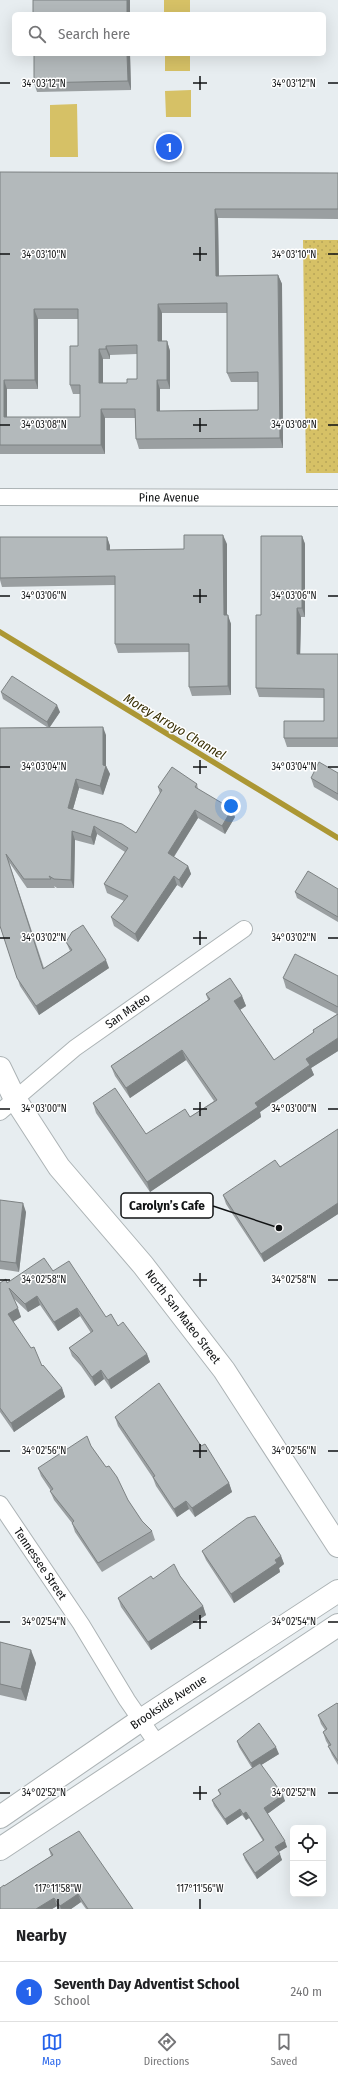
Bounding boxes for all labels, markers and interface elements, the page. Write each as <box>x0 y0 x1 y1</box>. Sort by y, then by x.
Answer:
search box <box>12 12 326 56</box>
icon: search <box>26 23 48 45</box>
text: Search here <box>58 25 130 43</box>
text: 34°03'12"N <box>22 78 66 90</box>
text: 34°03'12"N <box>272 78 316 90</box>
pin: 1 <box>156 132 182 162</box>
text: 34°03'10"N <box>22 249 66 261</box>
text: 34°03'10"N <box>272 249 316 261</box>
text: 34°03'08"N <box>21 419 67 431</box>
text: 34°03'08"N <box>271 419 317 431</box>
street label: Pine Avenue <box>139 490 199 505</box>
text: 34°03'06"N <box>21 590 67 602</box>
text: 34°03'06"N <box>271 590 317 602</box>
water label: Morey Arroyo Channel <box>121 690 229 763</box>
text: 34°03'04"N <box>22 761 66 773</box>
text: 34°03'04"N <box>272 761 316 773</box>
your location <box>221 796 241 816</box>
text: 34°03'02"N <box>22 932 66 944</box>
text: 34°03'02"N <box>272 932 316 944</box>
street label: San Mateo <box>103 990 153 1031</box>
text: 34°03'00"N <box>21 1103 67 1115</box>
text: 34°03'00"N <box>271 1103 317 1115</box>
callout: Carolyn’s Cafe <box>121 1193 213 1218</box>
text: Carolyn’s Cafe <box>129 1198 205 1213</box>
street label: North San Mateo Street <box>142 1267 224 1367</box>
text: 34°02'58"N <box>22 1274 66 1286</box>
text: 34°02'58"N <box>272 1274 316 1286</box>
text: 34°02'56"N <box>22 1445 66 1457</box>
text: 34°02'56"N <box>272 1445 316 1457</box>
street label: Tennessee Street <box>11 1525 70 1602</box>
text: 34°02'54"N <box>22 1616 66 1628</box>
text: 34°02'54"N <box>272 1616 316 1628</box>
street label: Brookside Avenue <box>128 1672 209 1732</box>
text: 34°02'52"N <box>22 1787 66 1799</box>
text: 34°02'52"N <box>272 1787 316 1799</box>
map controls <box>290 1825 326 1897</box>
button: locate <box>290 1825 326 1861</box>
button: layers <box>290 1861 326 1897</box>
text: 117°11'58"W <box>35 1883 82 1895</box>
text: 117°11'56"W <box>177 1883 224 1895</box>
text: Nearby <box>16 1925 67 1946</box>
text: Seventh Day Adventist School <box>54 1975 239 1993</box>
text: 1 <box>26 1984 32 1999</box>
text: 240 m <box>290 1984 322 1999</box>
text: School <box>54 1993 90 2008</box>
tab: Map <box>41 2031 63 2068</box>
tab: Directions <box>144 2031 189 2068</box>
tab: Saved <box>271 2031 297 2068</box>

